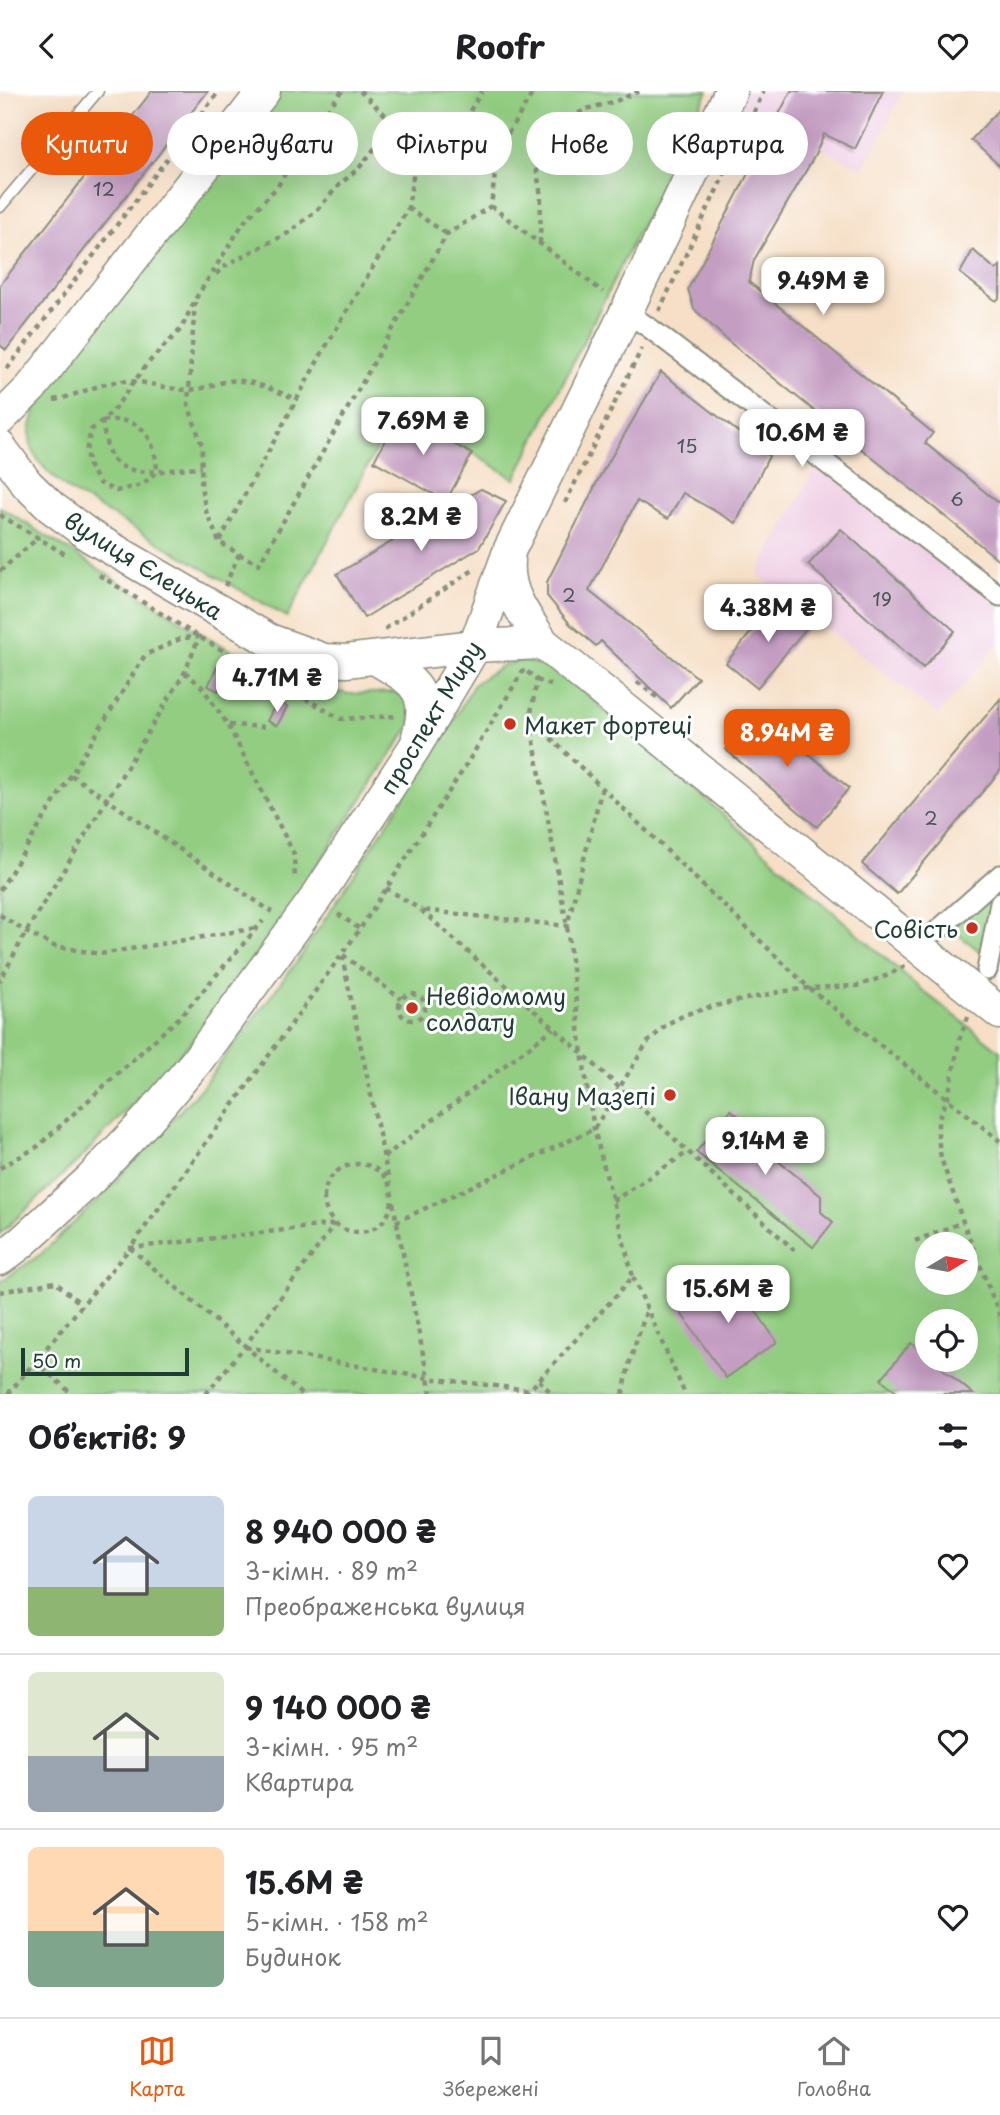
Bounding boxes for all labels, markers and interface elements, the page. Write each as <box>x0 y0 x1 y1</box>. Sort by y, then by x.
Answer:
text: Roofr <box>455 22 545 70</box>
icon: back <box>28 27 66 65</box>
icon: heart <box>934 27 972 65</box>
chip: Купити <box>21 112 153 175</box>
chip: Орендувати <box>167 112 358 175</box>
chip: Фільтри <box>372 112 512 175</box>
chip: Нове <box>526 112 633 175</box>
chip: Квартира <box>647 112 808 175</box>
house number: 12 <box>93 174 115 202</box>
pin: 9.49M ₴ <box>758 257 888 317</box>
text: 9.49M ₴ <box>777 262 869 297</box>
pin: 7.69M ₴ <box>358 397 488 457</box>
text: 7.69M ₴ <box>377 402 469 437</box>
pin: 10.6M ₴ <box>737 409 867 469</box>
text: 10.6M ₴ <box>756 414 848 449</box>
house number: 15 <box>677 431 697 459</box>
house number: 6 <box>950 484 964 512</box>
pin: 8.2M ₴ <box>364 493 478 553</box>
text: 8.2M ₴ <box>380 498 462 533</box>
street label: вулиця Єлецька <box>58 502 231 628</box>
house number: 2 <box>562 580 576 608</box>
house number: 19 <box>872 584 892 612</box>
pin: 4.38M ₴ <box>703 585 833 644</box>
text: 4.38M ₴ <box>720 589 816 624</box>
street label: проспект Миру <box>370 633 490 801</box>
pin: 4.71M ₴ <box>212 655 342 714</box>
text: 4.71M ₴ <box>232 659 322 694</box>
place label: Макет фортеці <box>524 707 692 742</box>
pin: 8.94M ₴ <box>722 709 852 769</box>
text: 8.94M ₴ <box>740 714 834 749</box>
marker: Макет фортеці <box>502 716 518 732</box>
house number: 2 <box>924 803 938 831</box>
place label: Совість <box>873 911 958 946</box>
marker: Совість <box>964 920 980 936</box>
place label: Невідомому солдату <box>426 978 566 1039</box>
marker: Невідомому солдату <box>404 1000 420 1016</box>
place label: Івану Мазепі <box>508 1078 656 1113</box>
marker: Івану Мазепі <box>662 1087 678 1103</box>
pin: 9.14M ₴ <box>700 1117 830 1177</box>
text: 9.14M ₴ <box>721 1122 809 1157</box>
north arrow <box>915 1232 978 1295</box>
map controls <box>915 1232 978 1372</box>
pin: 15.6M ₴ <box>663 1265 793 1325</box>
text: 15.6M ₴ <box>683 1270 773 1305</box>
button: locate <box>915 1309 978 1372</box>
scale bar <box>21 1345 189 1377</box>
text: 50 m <box>32 1346 81 1374</box>
text: Об’єктів: 9 <box>28 1414 186 1459</box>
icon: filters <box>934 1417 972 1455</box>
text: 8 940 000 ₴ <box>245 1508 436 1553</box>
icon: home <box>84 1524 168 1608</box>
icon: heart <box>934 1547 972 1585</box>
text: 3-кімн. · 89 m² <box>245 1553 418 1588</box>
text: Преображенська вулиця <box>245 1588 526 1623</box>
text: 9 140 000 ₴ <box>245 1684 431 1729</box>
icon: home <box>84 1700 168 1784</box>
icon: heart <box>934 1723 972 1761</box>
text: 3-кімн. · 95 m² <box>245 1729 418 1764</box>
text: Квартира <box>245 1764 353 1799</box>
text: 15.6M ₴ <box>245 1859 363 1904</box>
icon: home <box>84 1875 168 1959</box>
icon: heart <box>934 1898 972 1936</box>
text: 5-кімн. · 158 m² <box>245 1904 429 1939</box>
text: Будинок <box>245 1939 341 1974</box>
tab: Карта <box>129 2032 185 2102</box>
tab: Збережені <box>443 2032 539 2102</box>
tab: Головна <box>797 2032 871 2102</box>

